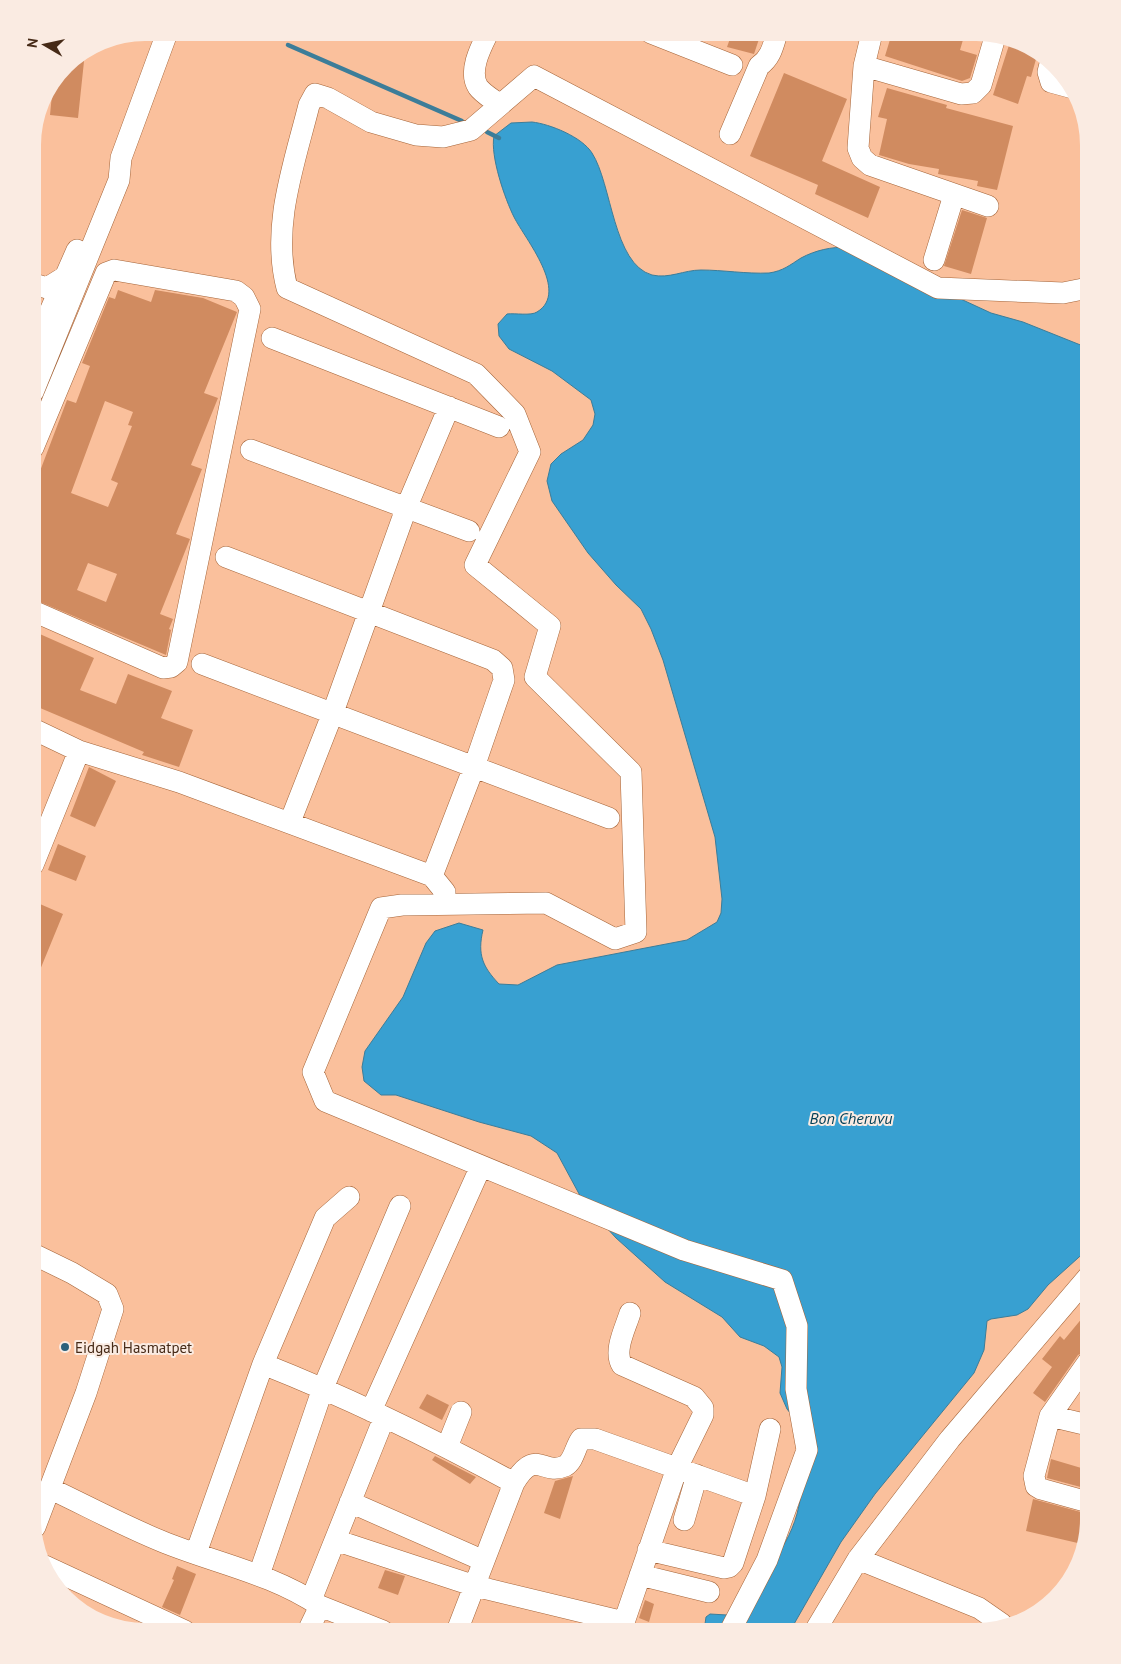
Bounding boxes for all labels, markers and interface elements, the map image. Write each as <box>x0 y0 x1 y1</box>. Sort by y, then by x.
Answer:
north arrow <box>20 20 70 70</box>
text: N <box>23 37 42 49</box>
water label: Bon Cheruvu <box>810 1108 892 1128</box>
place label: Eidgah Hasmatpet <box>75 1338 192 1357</box>
marker: Eidgah Hasmatpet <box>59 1341 71 1353</box>

